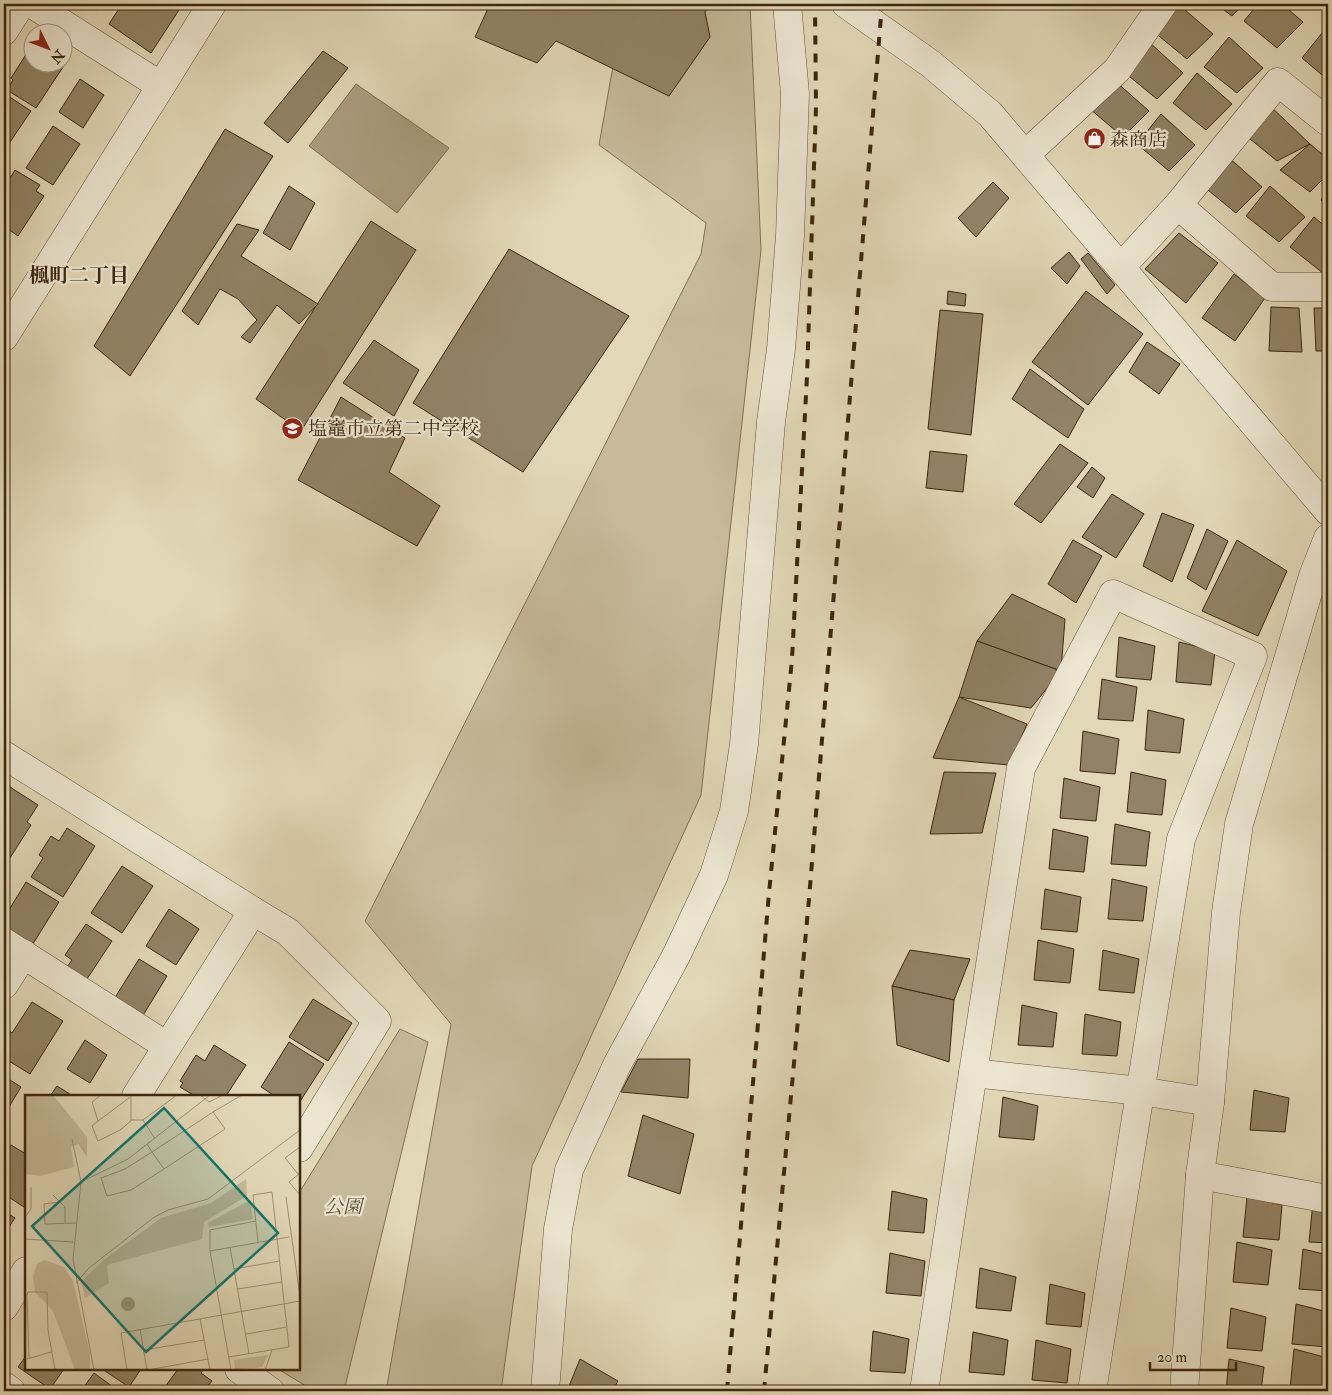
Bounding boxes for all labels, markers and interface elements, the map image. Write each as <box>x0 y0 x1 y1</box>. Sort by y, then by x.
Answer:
north arrow <box>22 22 72 72</box>
text: N <box>46 45 68 67</box>
shop icon: 森商店 <box>1082 127 1106 151</box>
place label: 森商店 <box>1110 128 1167 152</box>
district label: 楓町二丁目 <box>29 263 129 288</box>
school or university icon: 塩竈市立第二中学校 <box>280 416 304 440</box>
place label: 塩竈市立第二中学校 <box>308 417 479 441</box>
inset map <box>25 1095 300 1370</box>
park label: 公園 <box>324 1195 365 1219</box>
scale bar <box>1150 1340 1236 1372</box>
text: 20 m <box>1157 1348 1187 1367</box>

